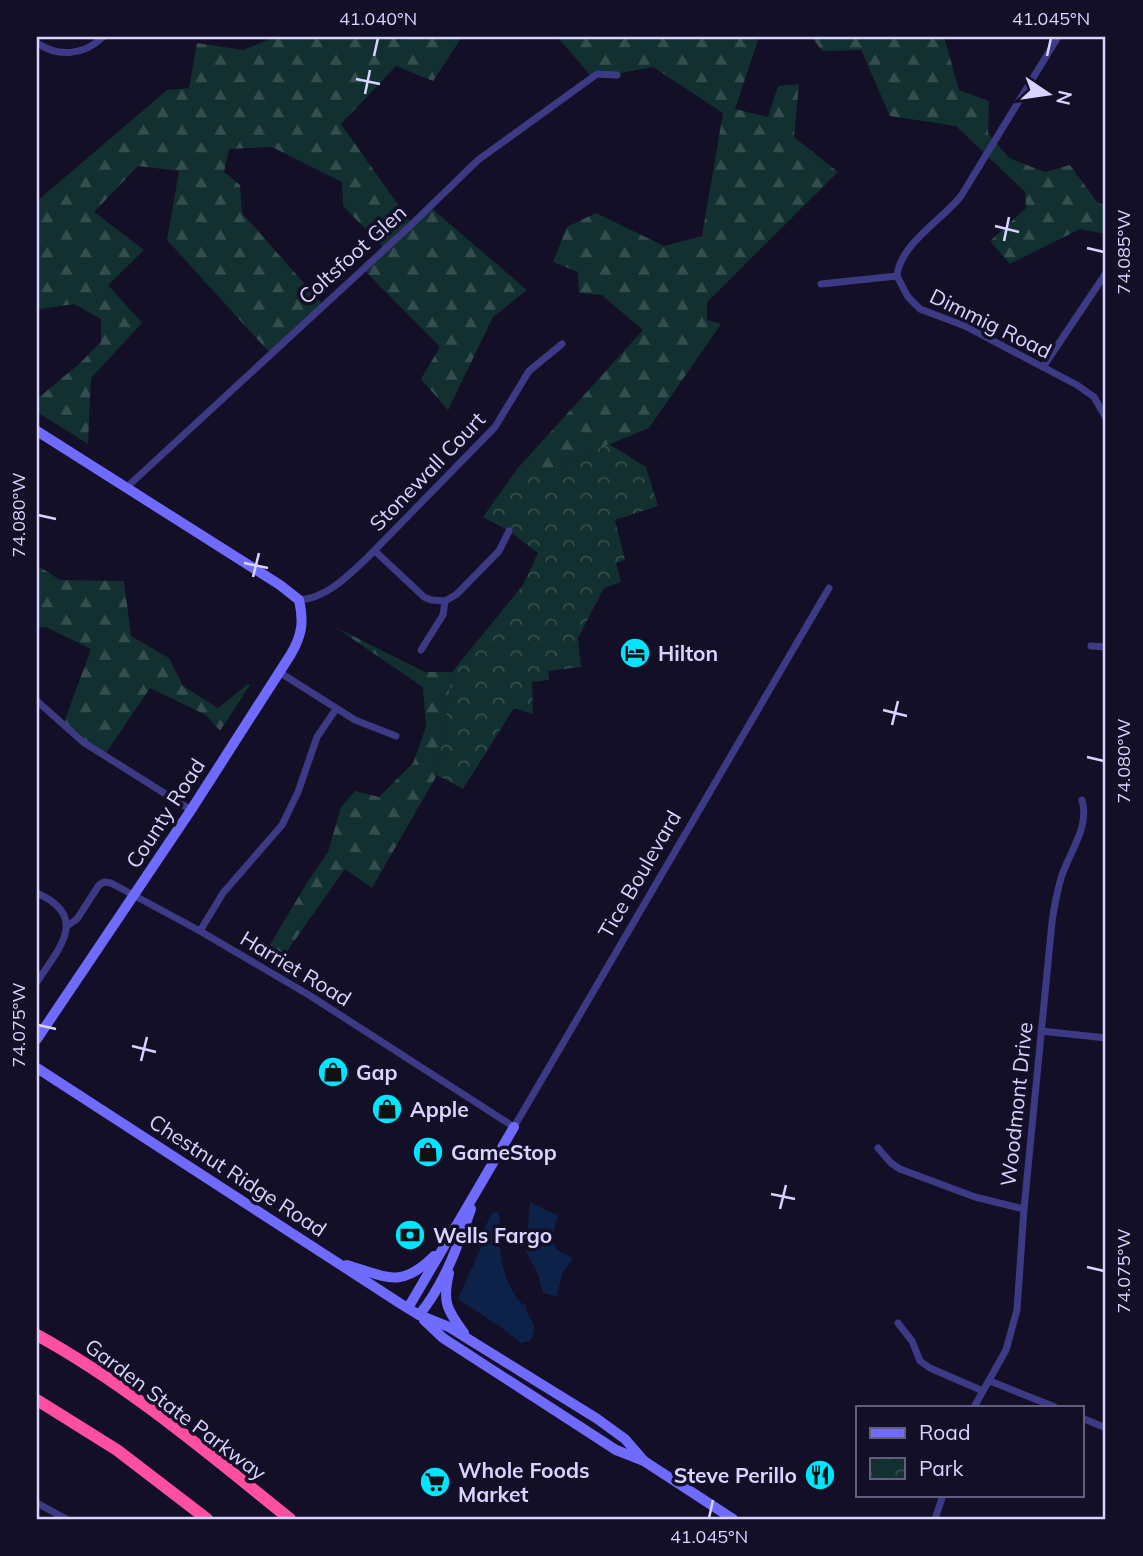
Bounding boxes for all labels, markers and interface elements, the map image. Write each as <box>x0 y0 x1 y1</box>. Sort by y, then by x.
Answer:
text: 41.040°N <box>339 7 417 30</box>
text: 41.045°N <box>1012 7 1090 30</box>
north arrow <box>1014 60 1084 130</box>
text: N <box>1051 88 1078 108</box>
street label: Coltsfoot Glen <box>293 199 411 309</box>
text: 74.085°W <box>1112 209 1135 295</box>
street label: Dimmig Road <box>926 282 1056 364</box>
street label: Stonewall Court <box>364 406 490 536</box>
text: 74.080°W <box>7 472 30 558</box>
hotel icon: Hilton <box>618 636 652 670</box>
place label: Hilton <box>658 640 718 666</box>
text: 74.080°W <box>1112 718 1135 804</box>
street label: County Road <box>120 753 210 873</box>
street label: Tice Boulevard <box>592 806 686 942</box>
street label: Harriet Road <box>236 925 356 1011</box>
text: 74.075°W <box>7 982 30 1068</box>
street label: Woodmont Drive <box>994 1021 1038 1187</box>
shop icon: Gap <box>316 1055 350 1089</box>
place label: Gap <box>356 1059 398 1085</box>
shop icon: Apple <box>370 1092 404 1126</box>
place label: Apple <box>410 1096 469 1122</box>
street label: Chestnut Ridge Road <box>144 1108 332 1242</box>
shop icon: GameStop <box>411 1135 445 1169</box>
place label: GameStop <box>451 1139 557 1165</box>
bank icon: Wells Fargo <box>393 1218 427 1252</box>
place label: Wells Fargo <box>433 1222 552 1248</box>
text: 74.075°W <box>1112 1228 1135 1314</box>
street label: Garden State Parkway <box>80 1332 272 1486</box>
legend <box>856 1406 1084 1496</box>
text: Road <box>919 1419 970 1445</box>
text: Park <box>919 1455 963 1481</box>
place label: Whole Foods Market <box>458 1457 589 1507</box>
restaurant icon: Steve Perillo <box>803 1458 837 1492</box>
place label: Steve Perillo <box>674 1462 797 1488</box>
supermarket icon: Whole Foods Market <box>418 1465 452 1499</box>
text: 41.045°N <box>670 1525 748 1548</box>

